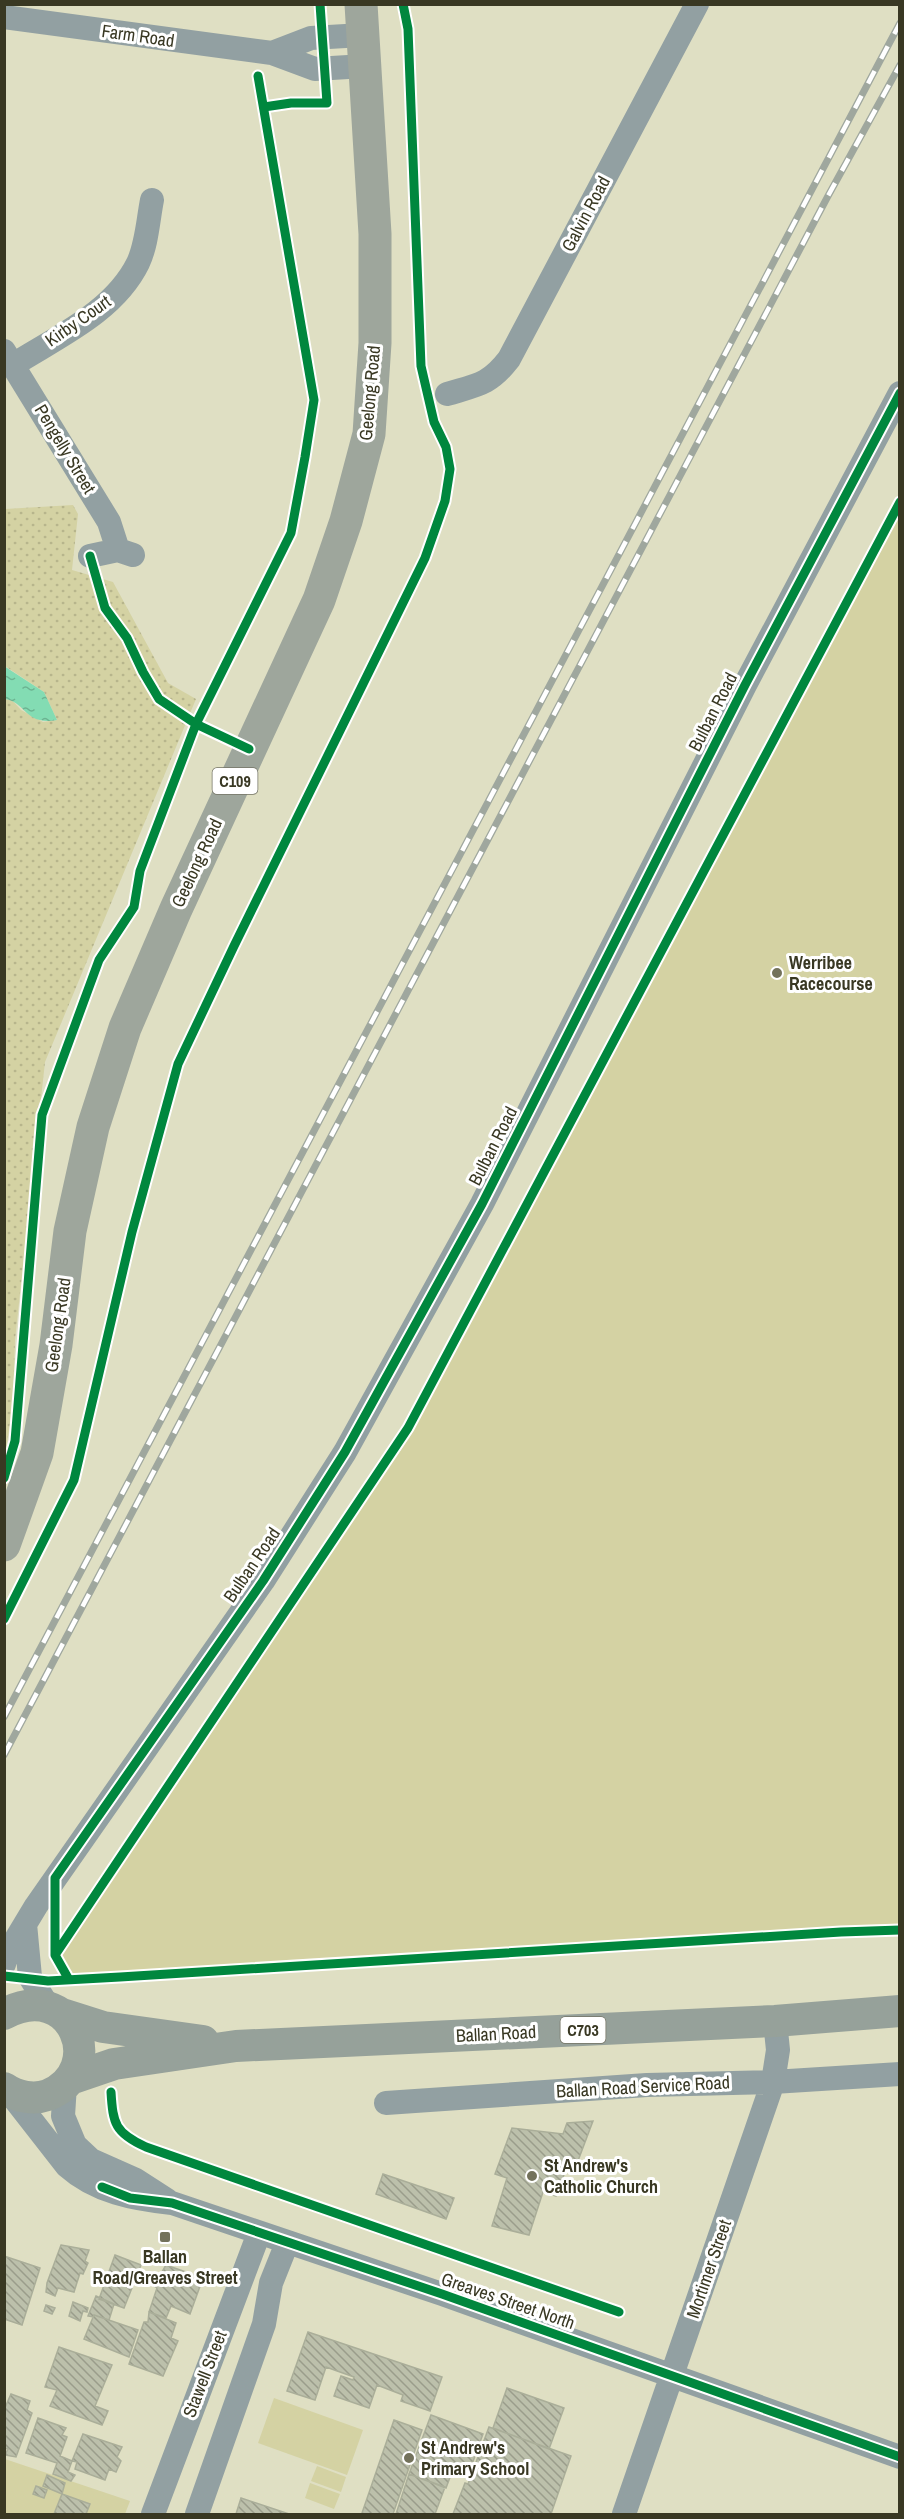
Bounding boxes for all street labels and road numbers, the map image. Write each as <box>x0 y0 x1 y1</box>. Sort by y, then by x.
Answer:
street label: Farm Road <box>100 18 176 53</box>
street label: Galvin Road <box>555 172 616 256</box>
street label: Kirby Court <box>40 289 115 352</box>
street label: Geelong Road <box>353 344 386 441</box>
street label: Pengelly Street <box>29 399 102 498</box>
street label: Bulban Road <box>682 668 743 755</box>
road number: C109 <box>212 768 258 794</box>
street label: Geelong Road <box>165 814 228 911</box>
street label: Bulban Road <box>462 1102 523 1189</box>
street label: Geelong Road <box>39 1276 77 1374</box>
street label: Bulban Road <box>217 1522 286 1607</box>
road number: C703 <box>560 2017 606 2043</box>
street label: Ballan Road <box>455 2019 537 2048</box>
street label: Ballan Road Service Road <box>555 2069 730 2104</box>
street label: Mortimer Street <box>680 2216 737 2321</box>
street label: Greaves Street North <box>438 2266 578 2335</box>
street label: Stawell Street <box>177 2327 233 2421</box>

